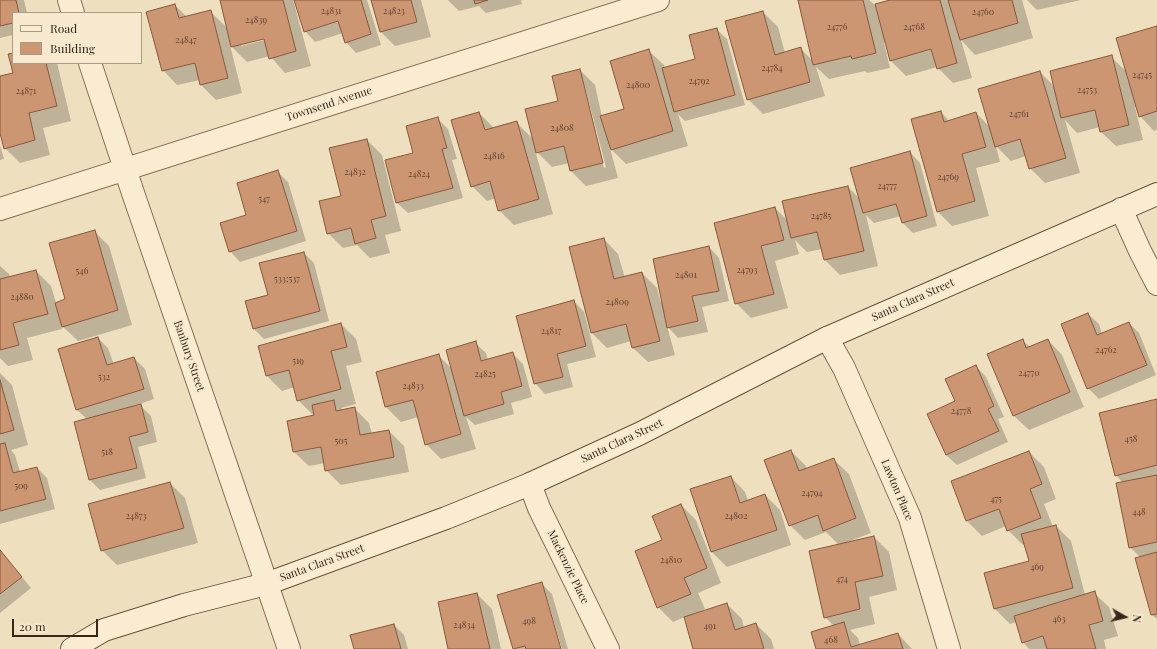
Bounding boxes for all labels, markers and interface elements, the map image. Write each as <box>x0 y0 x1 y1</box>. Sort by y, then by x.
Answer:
house number: 24831 <box>321 6 341 16</box>
house number: 24823 <box>383 6 405 16</box>
house number: 24760 <box>972 7 994 17</box>
legend <box>12 12 142 64</box>
house number: 24839 <box>245 15 267 25</box>
text: Road <box>50 20 77 36</box>
house number: 24776 <box>827 22 847 32</box>
house number: 24768 <box>903 22 925 32</box>
house number: 24847 <box>175 35 197 45</box>
text: Building <box>50 40 95 56</box>
house number: 24784 <box>761 63 783 73</box>
house number: 24745 <box>1132 70 1152 80</box>
house number: 24792 <box>688 76 710 86</box>
house number: 24800 <box>626 80 650 90</box>
street label: Townsend Avenue <box>284 84 374 124</box>
house number: 24753 <box>1077 85 1097 95</box>
house number: 24871 <box>16 86 36 96</box>
house number: 24761 <box>1009 109 1029 119</box>
house number: 24808 <box>550 123 574 133</box>
house number: 24816 <box>483 151 505 161</box>
house number: 24832 <box>344 167 366 177</box>
house number: 24824 <box>408 169 430 179</box>
house number: 24769 <box>937 172 959 182</box>
house number: 24777 <box>877 181 897 191</box>
house number: 547 <box>258 194 270 204</box>
house number: 24785 <box>811 211 831 221</box>
house number: 24793 <box>737 265 757 275</box>
house number: 546 <box>76 266 88 276</box>
house number: 24801 <box>675 270 697 280</box>
house number: 533;537 <box>274 274 300 284</box>
street label: Santa Clara Street <box>870 276 956 324</box>
house number: 24880 <box>10 292 34 302</box>
house number: 24809 <box>605 297 629 307</box>
street label: Banbury Street <box>171 319 207 393</box>
house number: 24817 <box>541 326 561 336</box>
house number: 24762 <box>1095 345 1117 355</box>
house number: 519 <box>292 356 304 366</box>
house number: 24770 <box>1018 368 1040 378</box>
house number: 24825 <box>474 369 496 379</box>
house number: 532 <box>98 372 110 382</box>
house number: 24833 <box>402 381 424 391</box>
house number: 24778 <box>951 406 971 416</box>
street label: Santa Clara Street <box>579 416 665 466</box>
house number: 458 <box>1125 434 1137 444</box>
house number: 505 <box>335 436 347 446</box>
house number: 518 <box>101 447 113 457</box>
street label: Lawton Place <box>878 457 916 523</box>
house number: 509 <box>14 481 28 491</box>
house number: 24794 <box>801 488 823 498</box>
house number: 475 <box>990 494 1002 504</box>
house number: 448 <box>1132 507 1146 517</box>
house number: 24873 <box>125 511 147 521</box>
house number: 24802 <box>724 511 748 521</box>
street label: Mackenzie Place <box>544 528 592 606</box>
street label: Santa Clara Street <box>278 542 366 584</box>
house number: 24810 <box>660 555 682 565</box>
house number: 469 <box>1030 562 1044 572</box>
house number: 474 <box>836 574 848 584</box>
north arrow <box>1105 597 1145 637</box>
scale bar <box>14 611 100 637</box>
house number: 463 <box>1052 614 1066 624</box>
text: N <box>1129 614 1145 624</box>
house number: 498 <box>522 616 536 626</box>
text: 20 m <box>19 618 46 634</box>
house number: 24834 <box>453 620 475 630</box>
house number: 491 <box>704 621 716 631</box>
house number: 468 <box>824 635 838 645</box>

